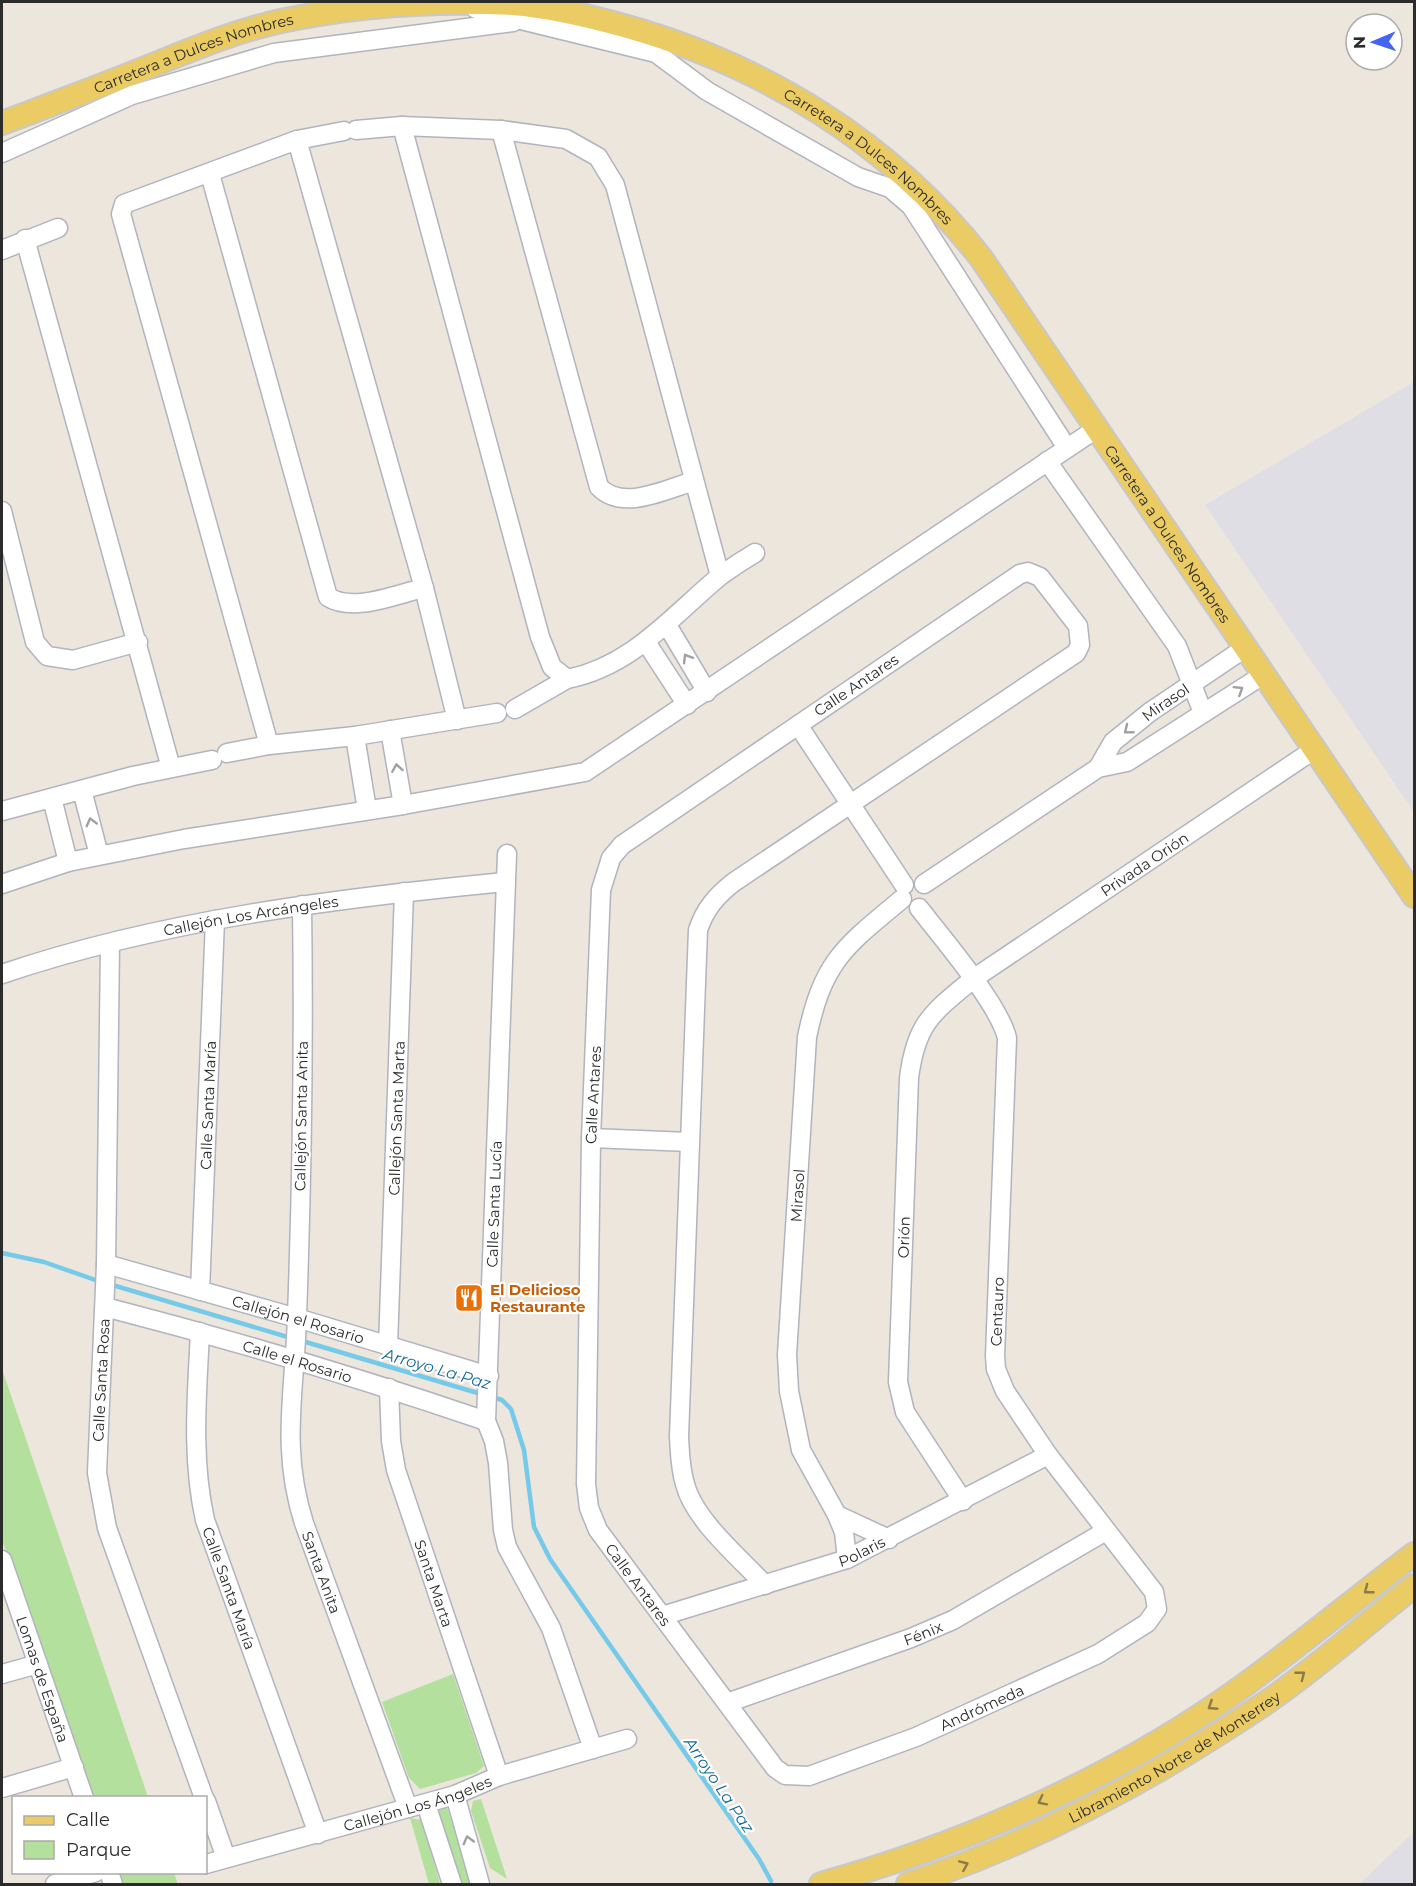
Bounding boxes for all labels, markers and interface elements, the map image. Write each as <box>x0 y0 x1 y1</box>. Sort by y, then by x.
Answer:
street label: Carretera a Dulces Nombres <box>91 9 295 97</box>
north arrow <box>1344 12 1404 72</box>
text: N <box>1350 36 1369 49</box>
street label: Carretera a Dulces Nombres <box>781 84 957 228</box>
street label: Carretera a Dulces Nombres <box>1101 441 1235 626</box>
street label: Calle Antares <box>810 650 902 720</box>
one-way arrow <box>683 654 695 664</box>
street label: Mirasol <box>1138 679 1193 725</box>
one-way arrow <box>1233 685 1243 697</box>
one-way arrow <box>1124 723 1135 734</box>
one-way arrow <box>391 763 403 772</box>
one-way arrow <box>86 818 98 828</box>
street label: Privada Orión <box>1097 827 1192 900</box>
street label: Callejón Los Arcángeles <box>161 891 339 940</box>
street label: Calle Santa María <box>195 1040 220 1170</box>
street label: Callejón Santa Marta <box>384 1040 408 1196</box>
street label: Callejón Santa Anita <box>290 1041 312 1191</box>
street label: Calle Antares <box>581 1045 605 1145</box>
street label: Calle Santa Lucía <box>482 1140 506 1268</box>
street label: Mirasol <box>786 1168 808 1223</box>
street label: Orión <box>893 1216 913 1259</box>
street label: Centauro <box>986 1276 1007 1347</box>
place label: El Delicioso Restaurante <box>490 1280 586 1316</box>
restaurant icon: El Delicioso Restaurante <box>453 1282 485 1314</box>
street label: Callejón el Rosario <box>230 1291 367 1347</box>
street label: Calle Santa Rosa <box>88 1318 114 1442</box>
street label: Calle el Rosario <box>241 1336 355 1386</box>
water label: Arroyo La Paz <box>380 1344 494 1394</box>
street label: Calle Santa María <box>199 1524 260 1652</box>
street label: Santa Anita <box>298 1528 346 1616</box>
street label: Polaris <box>836 1531 888 1571</box>
street label: Santa Marta <box>411 1537 458 1629</box>
street label: Calle Antares <box>602 1539 675 1630</box>
one-way arrow <box>1364 1582 1375 1593</box>
street label: Lomas de España <box>12 1613 74 1745</box>
street label: Fénix <box>901 1616 945 1649</box>
one-way arrow <box>1294 1671 1305 1682</box>
street label: Andrómeda <box>937 1680 1027 1734</box>
street label: Libramiento Norte de Monterrey <box>1065 1686 1284 1827</box>
one-way arrow <box>1208 1699 1219 1710</box>
water label: Arroyo La Paz <box>680 1733 758 1837</box>
street label: Callejón Los Ángeles <box>341 1771 494 1835</box>
one-way arrow <box>1037 1794 1048 1806</box>
legend <box>12 1796 207 1874</box>
text: Calle <box>66 1809 110 1831</box>
one-way arrow <box>462 1835 475 1845</box>
text: Parque <box>66 1839 132 1861</box>
one-way arrow <box>957 1860 968 1872</box>

